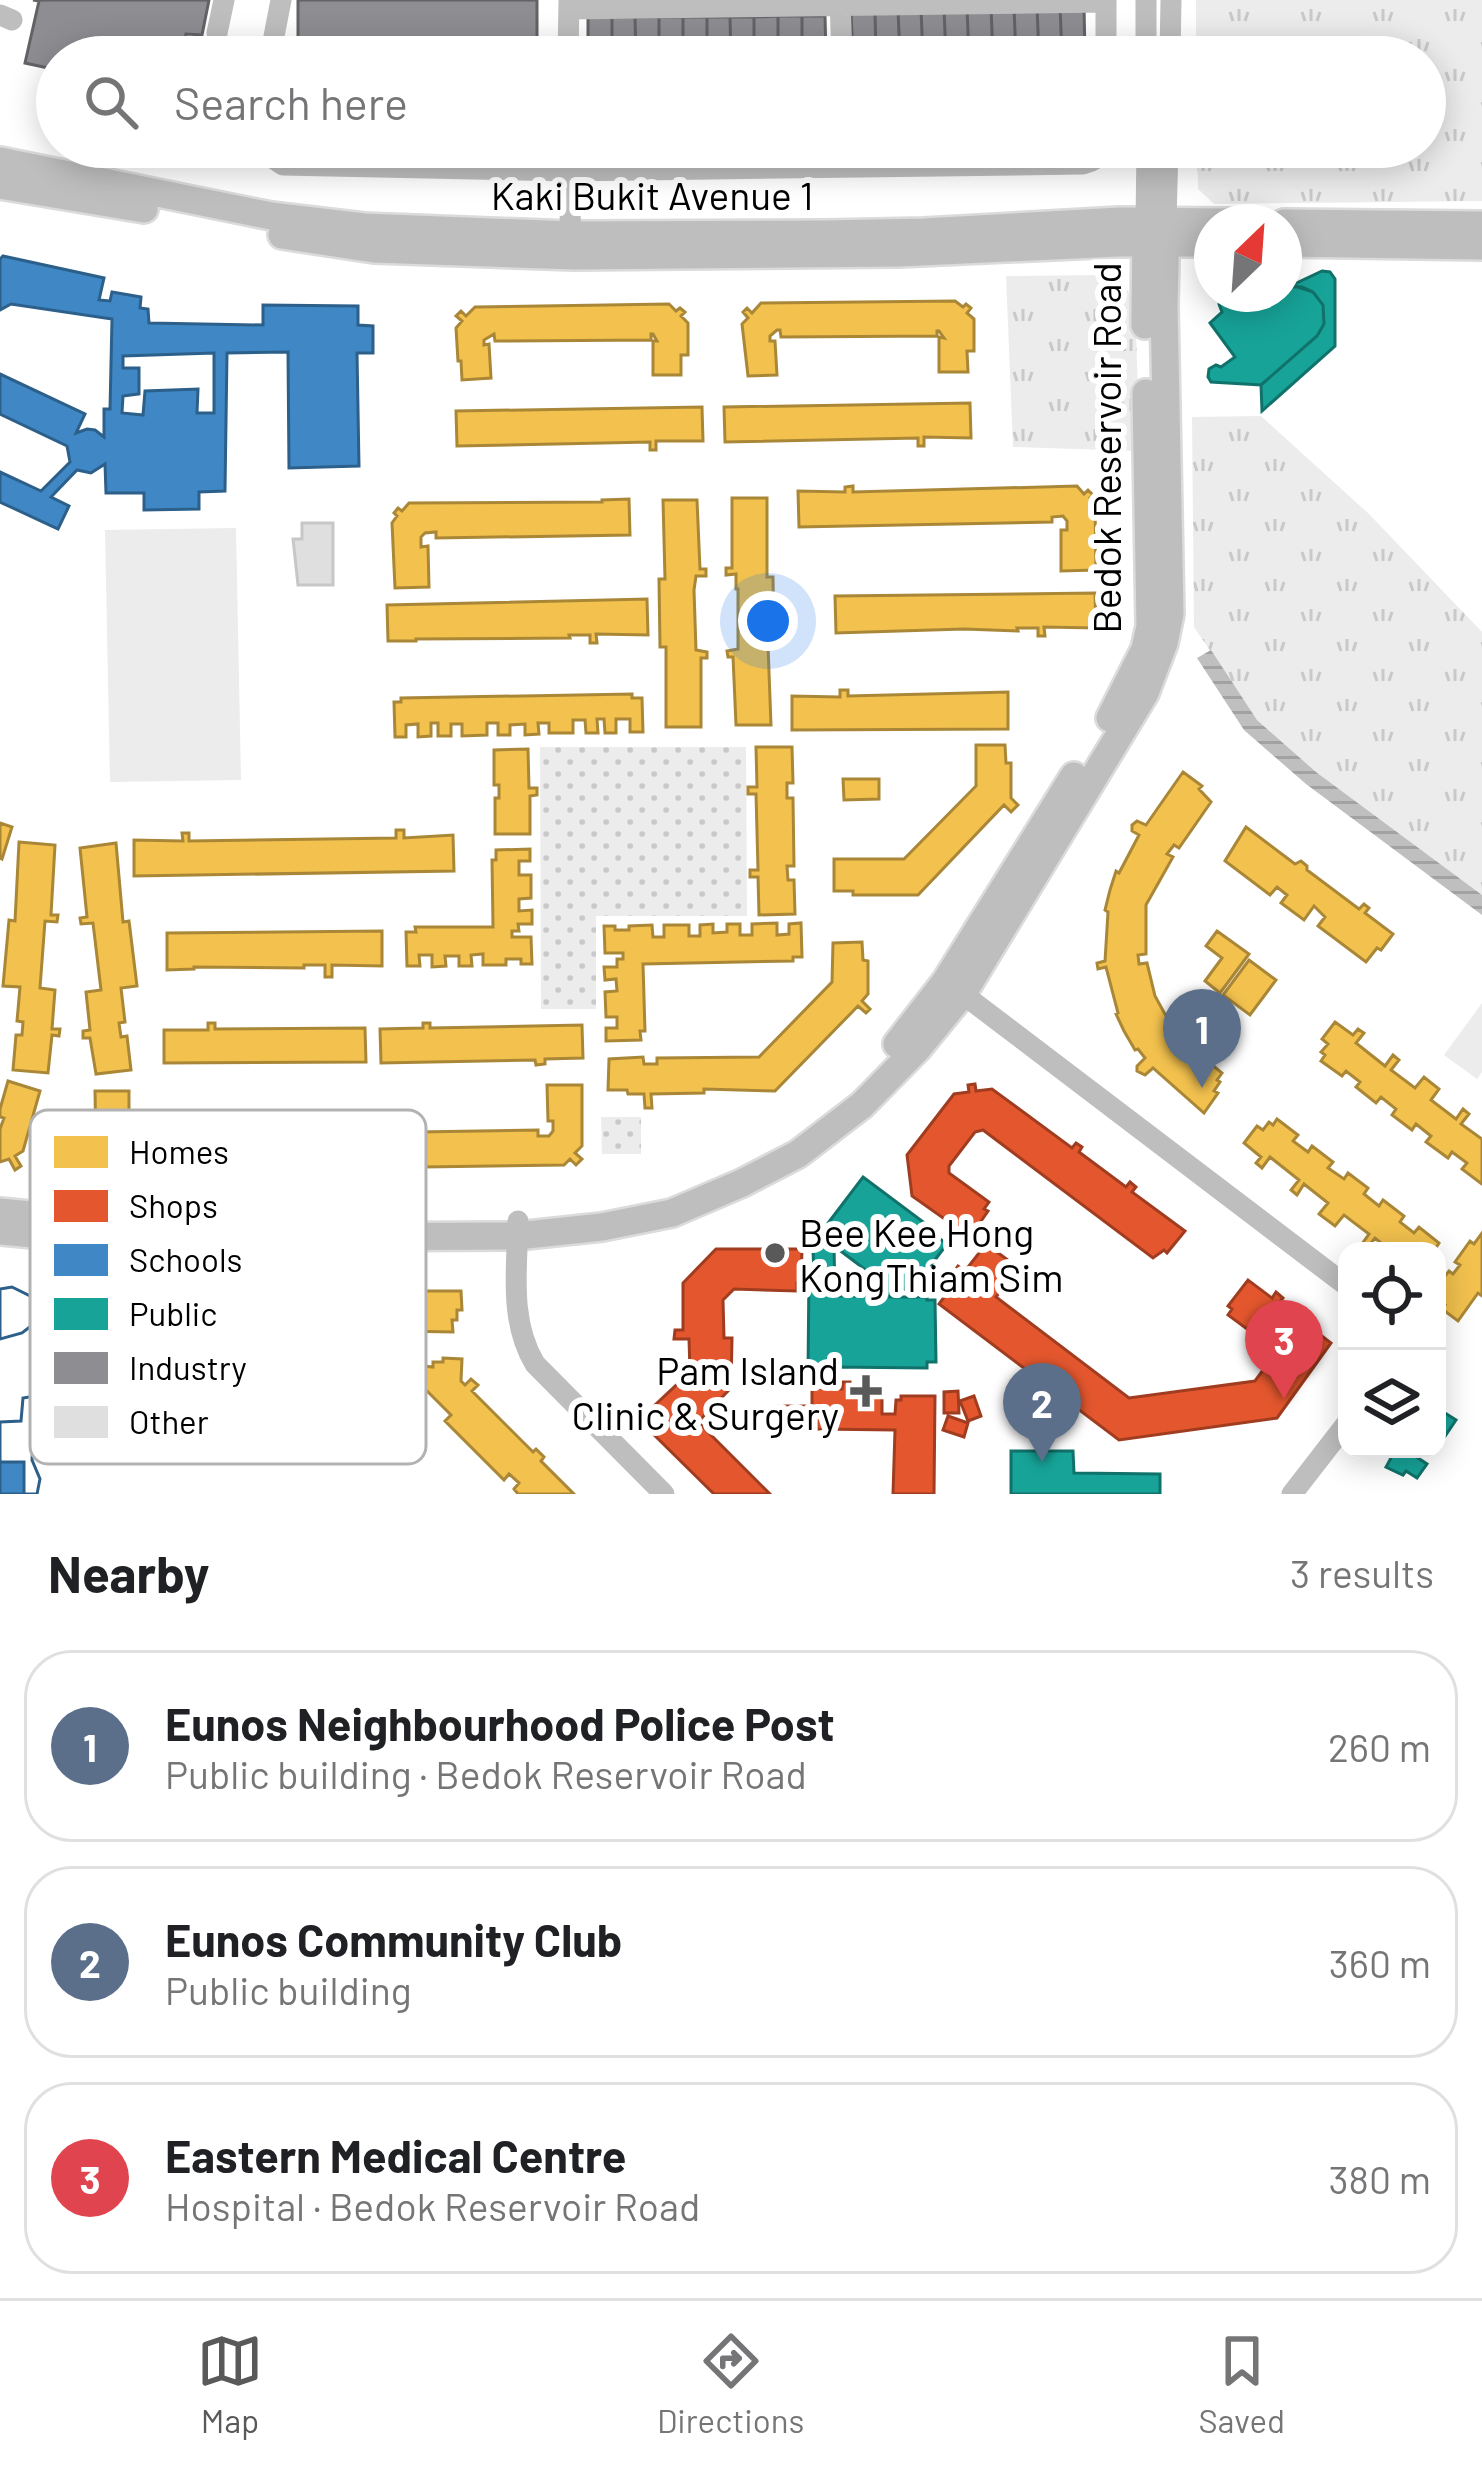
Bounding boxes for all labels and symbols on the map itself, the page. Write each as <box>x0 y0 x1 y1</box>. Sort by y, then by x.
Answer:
street label: Kaki Bukit Avenue 1 <box>491 171 813 218</box>
north arrow <box>1194 204 1302 312</box>
street label: Bedok Reservoir Road <box>1082 262 1129 634</box>
your location <box>738 591 798 651</box>
pin: 1 <box>1163 989 1241 1088</box>
legend <box>30 1110 426 1464</box>
text: Homes <box>129 1131 229 1171</box>
text: Shops <box>129 1185 218 1225</box>
place label: Bee Kee Hong KongThiam Sim <box>799 1208 1064 1300</box>
text: Schools <box>129 1239 242 1279</box>
marker: Bee Kee Hong KongThiam Sim <box>762 1240 788 1266</box>
text: Public <box>129 1293 217 1333</box>
pin: 3 <box>1245 1300 1323 1399</box>
place label: Pam Island Clinic & Surgery <box>572 1346 839 1438</box>
text: Industry <box>129 1347 247 1387</box>
pin: 2 <box>1003 1363 1081 1462</box>
marker: Pam Island Clinic & Surgery <box>850 1375 882 1407</box>
text: Other <box>129 1401 209 1441</box>

